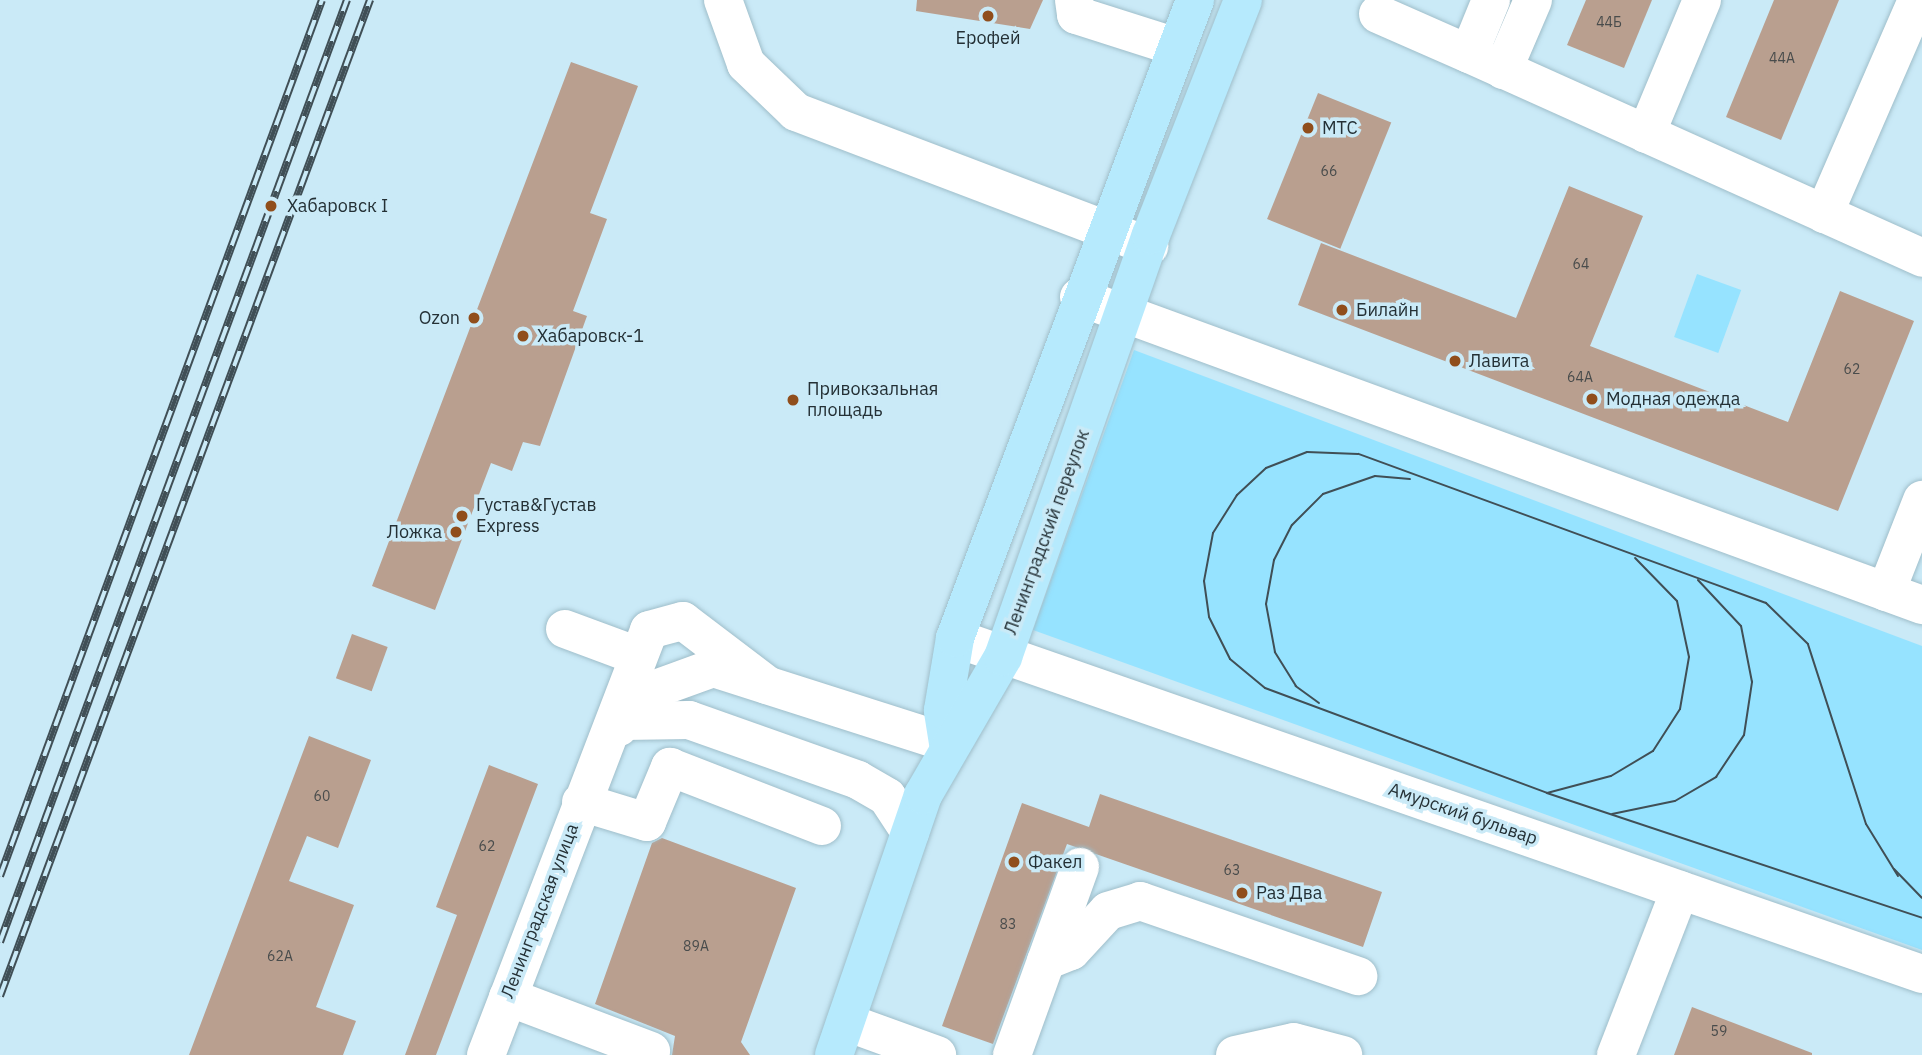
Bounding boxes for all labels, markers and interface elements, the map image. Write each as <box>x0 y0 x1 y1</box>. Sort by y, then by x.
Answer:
marker: Ерофей <box>980 8 996 24</box>
house number: 44Б <box>1596 14 1622 30</box>
place label: Ерофей <box>955 27 1021 49</box>
house number: 44А <box>1769 50 1795 66</box>
place label: МТС <box>1322 117 1358 139</box>
marker: МТС <box>1300 120 1316 136</box>
house number: 66 <box>1321 163 1337 179</box>
place label: Хабаровск I <box>287 195 388 217</box>
marker: Хабаровск I <box>261 196 281 216</box>
house number: 64 <box>1573 256 1589 272</box>
place label: Билайн <box>1356 299 1419 321</box>
marker: Билайн <box>1334 302 1350 318</box>
place label: Ozon <box>419 307 460 329</box>
marker: Ozon <box>466 310 482 326</box>
place label: Хабаровск-1 <box>537 325 644 347</box>
marker: Хабаровск-1 <box>515 328 531 344</box>
place label: Лавита <box>1469 350 1529 372</box>
marker: Лавита <box>1447 353 1463 369</box>
house number: 62 <box>1844 361 1860 377</box>
house number: 64А <box>1567 369 1593 385</box>
place label: Привокзальная площадь <box>807 379 938 422</box>
place label: Модная одежда <box>1606 388 1740 410</box>
marker: Модная одежда <box>1584 391 1600 407</box>
marker: Привокзальная площадь <box>785 392 801 408</box>
street label: Ленинградский переулок <box>1000 427 1094 637</box>
place label: Густав&Густав Express <box>476 495 597 538</box>
marker: Густав&Густав Express <box>454 508 470 524</box>
place label: Ложка <box>387 521 442 543</box>
marker: Ложка <box>448 524 464 540</box>
street label: Амурский бульвар <box>1386 778 1540 850</box>
house number: 60 <box>314 788 330 804</box>
street label: Ленинградская улица <box>497 821 583 1001</box>
house number: 62 <box>479 838 495 854</box>
place label: Факел <box>1028 851 1082 873</box>
marker: Факел <box>1006 854 1022 870</box>
house number: 63 <box>1224 862 1240 878</box>
place label: Раз Два <box>1256 882 1322 904</box>
marker: Раз Два <box>1234 885 1250 901</box>
house number: 83 <box>1000 916 1016 932</box>
house number: 89А <box>683 938 709 954</box>
house number: 62А <box>267 948 293 964</box>
house number: 59 <box>1711 1023 1727 1039</box>

